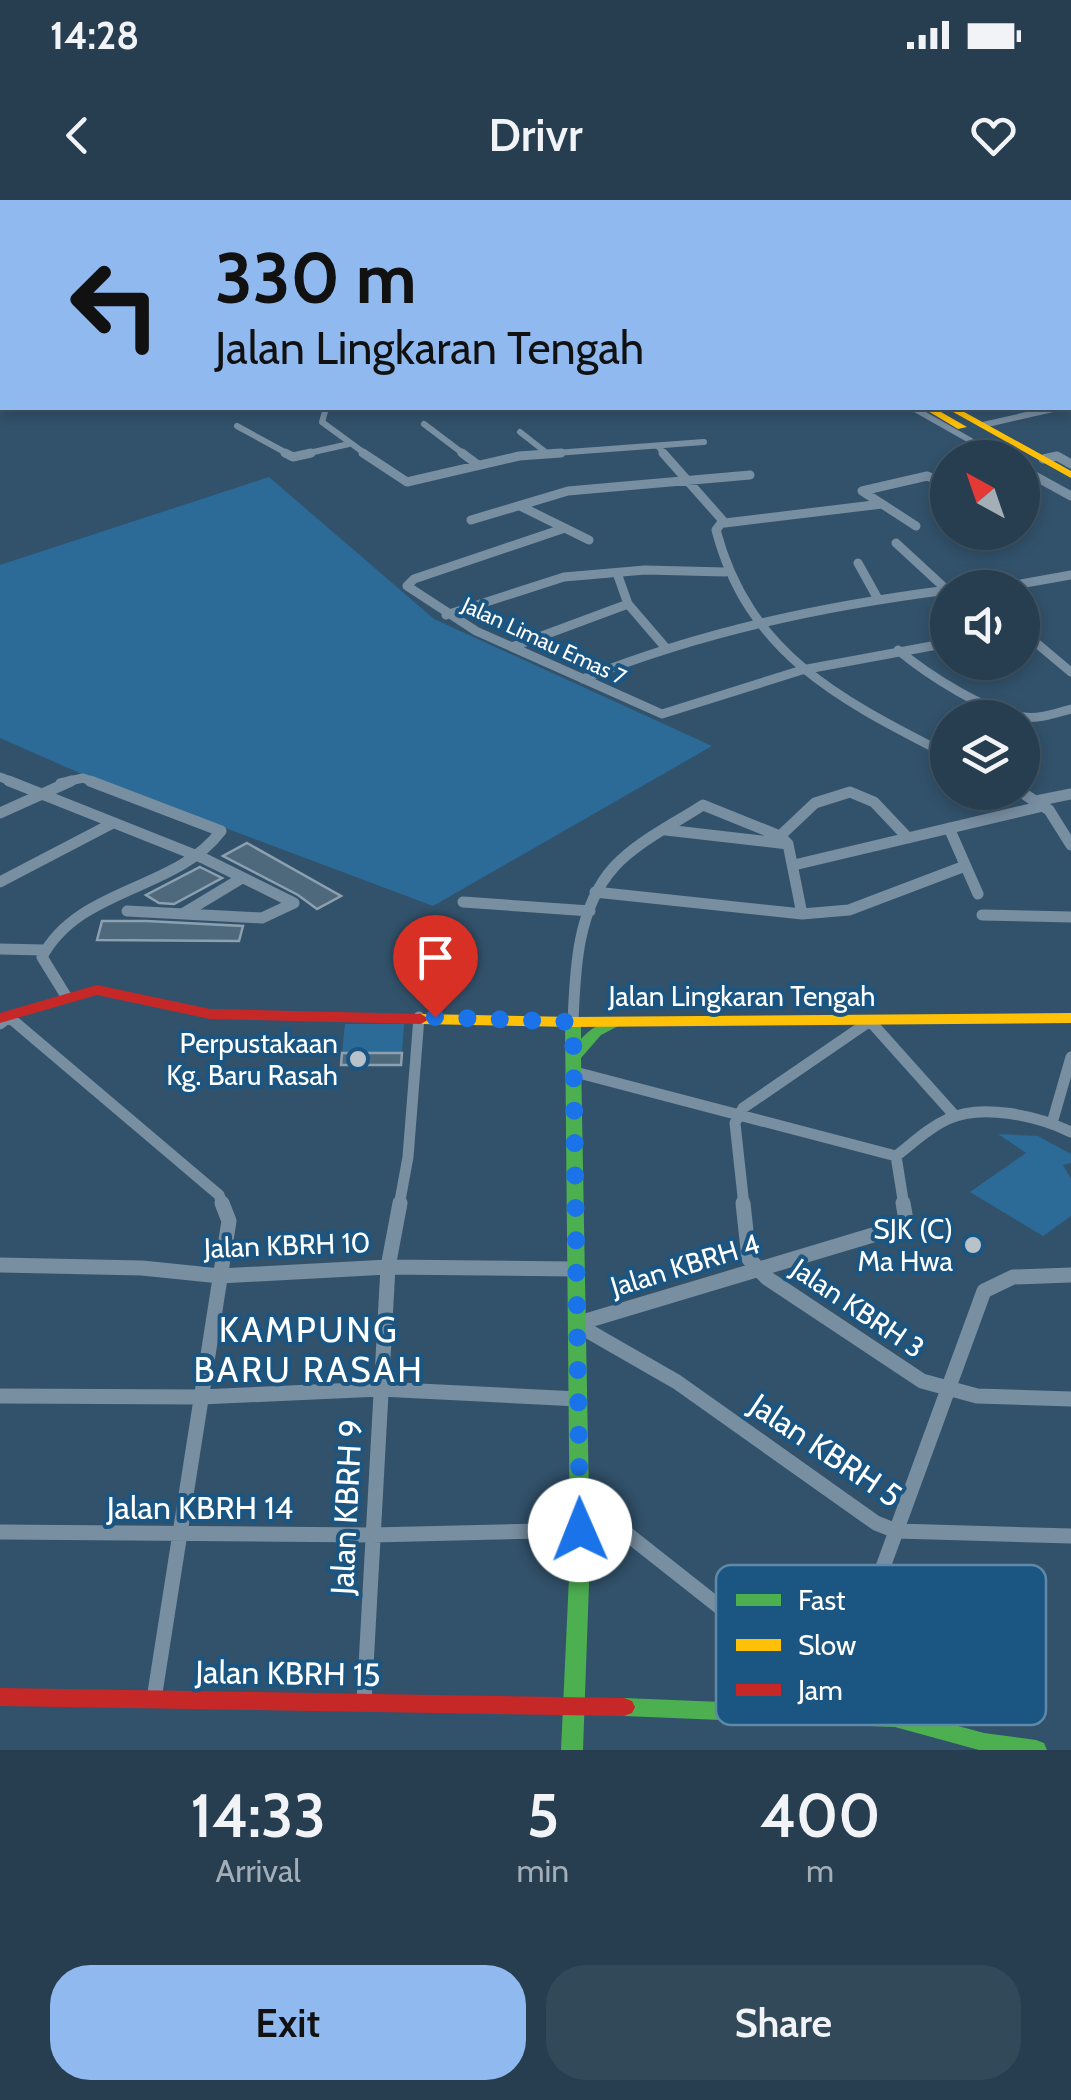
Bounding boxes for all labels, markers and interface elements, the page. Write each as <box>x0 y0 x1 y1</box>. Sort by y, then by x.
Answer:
text: 14:28 <box>50 12 139 59</box>
icon: back <box>50 108 105 163</box>
text: Drivr <box>488 108 583 162</box>
icon: heart <box>966 108 1021 163</box>
text: 330 m <box>215 235 416 321</box>
icon: left <box>50 240 180 370</box>
text: Jalan Lingkaran Tengah <box>215 321 644 375</box>
north arrow <box>930 440 1040 550</box>
map controls <box>930 440 1040 810</box>
button: sound <box>930 570 1040 680</box>
street label: Jalan Limau Emas 7 <box>457 591 630 691</box>
button: layers <box>930 700 1040 810</box>
pin <box>393 915 478 1018</box>
icon: arrive <box>408 930 463 985</box>
street label: Jalan Lingkaran Tengah <box>607 979 876 1013</box>
place label: Perpustakaan Kg. Baru Rasah <box>166 1026 338 1092</box>
marker: Perpustakaan Kg. Baru Rasah <box>347 1048 369 1070</box>
place label: SJK (C) Ma Hwa <box>858 1212 954 1278</box>
street label: Jalan KBRH 10 <box>202 1225 371 1265</box>
street label: Jalan KBRH 4 <box>605 1226 764 1304</box>
marker: SJK (C) Ma Hwa <box>962 1234 984 1256</box>
street label: Jalan KBRH 3 <box>784 1251 931 1365</box>
district label: KAMPUNG BARU RASAH <box>193 1308 425 1391</box>
street label: Jalan KBRH 5 <box>742 1384 909 1515</box>
street label: Jalan KBRH 9 <box>322 1418 370 1597</box>
position arrow <box>528 1478 632 1582</box>
street label: Jalan KBRH 14 <box>106 1488 293 1527</box>
legend <box>716 1565 1046 1725</box>
text: Fast <box>798 1583 846 1617</box>
text: Slow <box>798 1628 856 1662</box>
street label: Jalan KBRH 15 <box>194 1652 381 1694</box>
text: Jam <box>797 1673 843 1707</box>
text: 14:33 <box>191 1779 326 1852</box>
text: 5 <box>527 1779 559 1852</box>
text: 400 <box>760 1779 880 1852</box>
text: Arrival <box>216 1851 301 1890</box>
text: min <box>516 1851 569 1890</box>
text: m <box>806 1851 834 1890</box>
button: Exit <box>50 1965 526 2080</box>
button: Share <box>546 1965 1021 2080</box>

